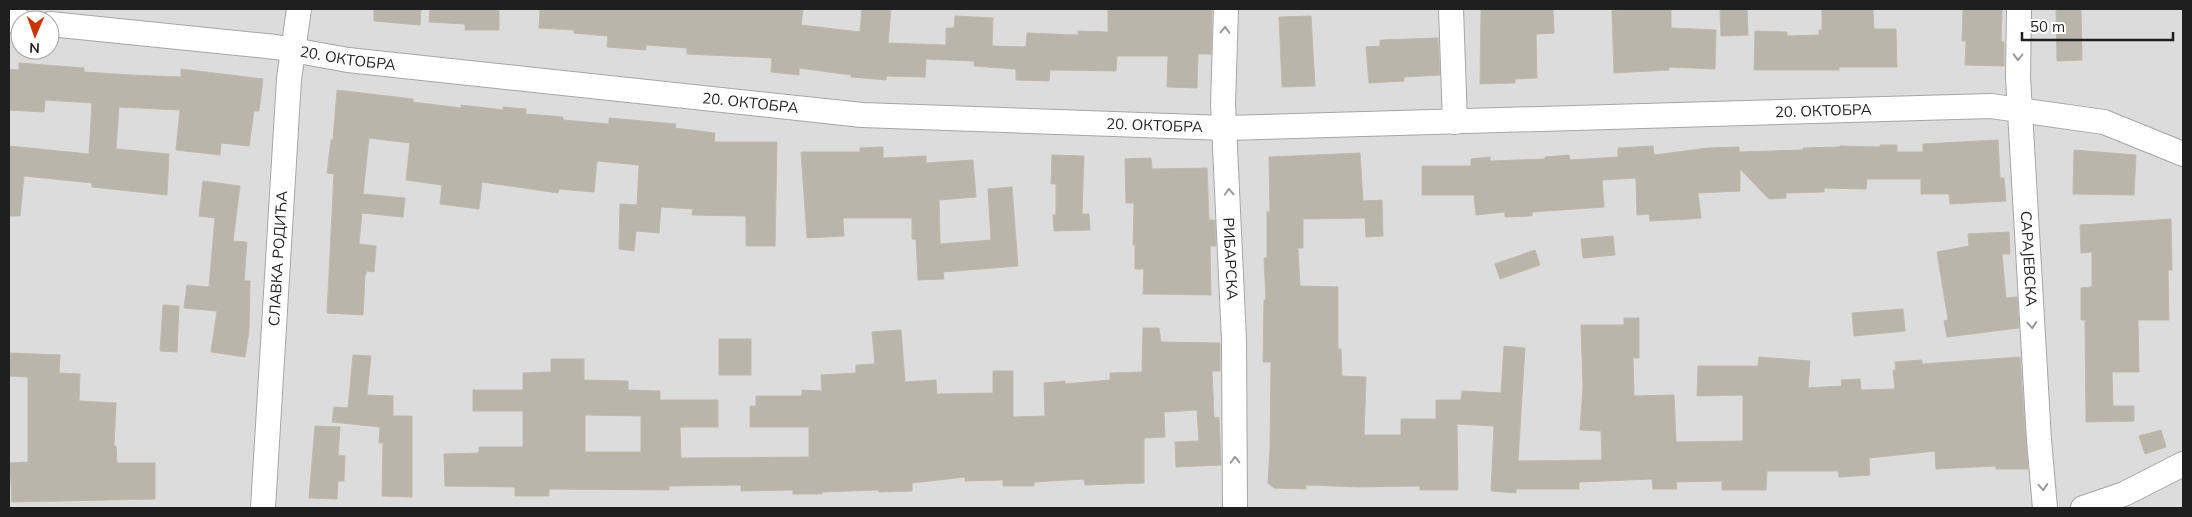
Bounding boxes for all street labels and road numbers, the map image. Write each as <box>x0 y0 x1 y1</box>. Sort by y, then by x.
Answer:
street label: 20. ОКТОБРА <box>299 42 397 74</box>
street label: 20. ОКТОБРА <box>701 88 800 117</box>
street label: 20. ОКТОБРА <box>1775 99 1872 121</box>
street label: 20. ОКТОБРА <box>1106 114 1203 136</box>
street label: СЛАВКА РОДИЋА <box>264 190 291 327</box>
street label: САРАЈЕВСКА <box>2017 210 2041 307</box>
street label: РИБАРСКА <box>1219 217 1242 301</box>

